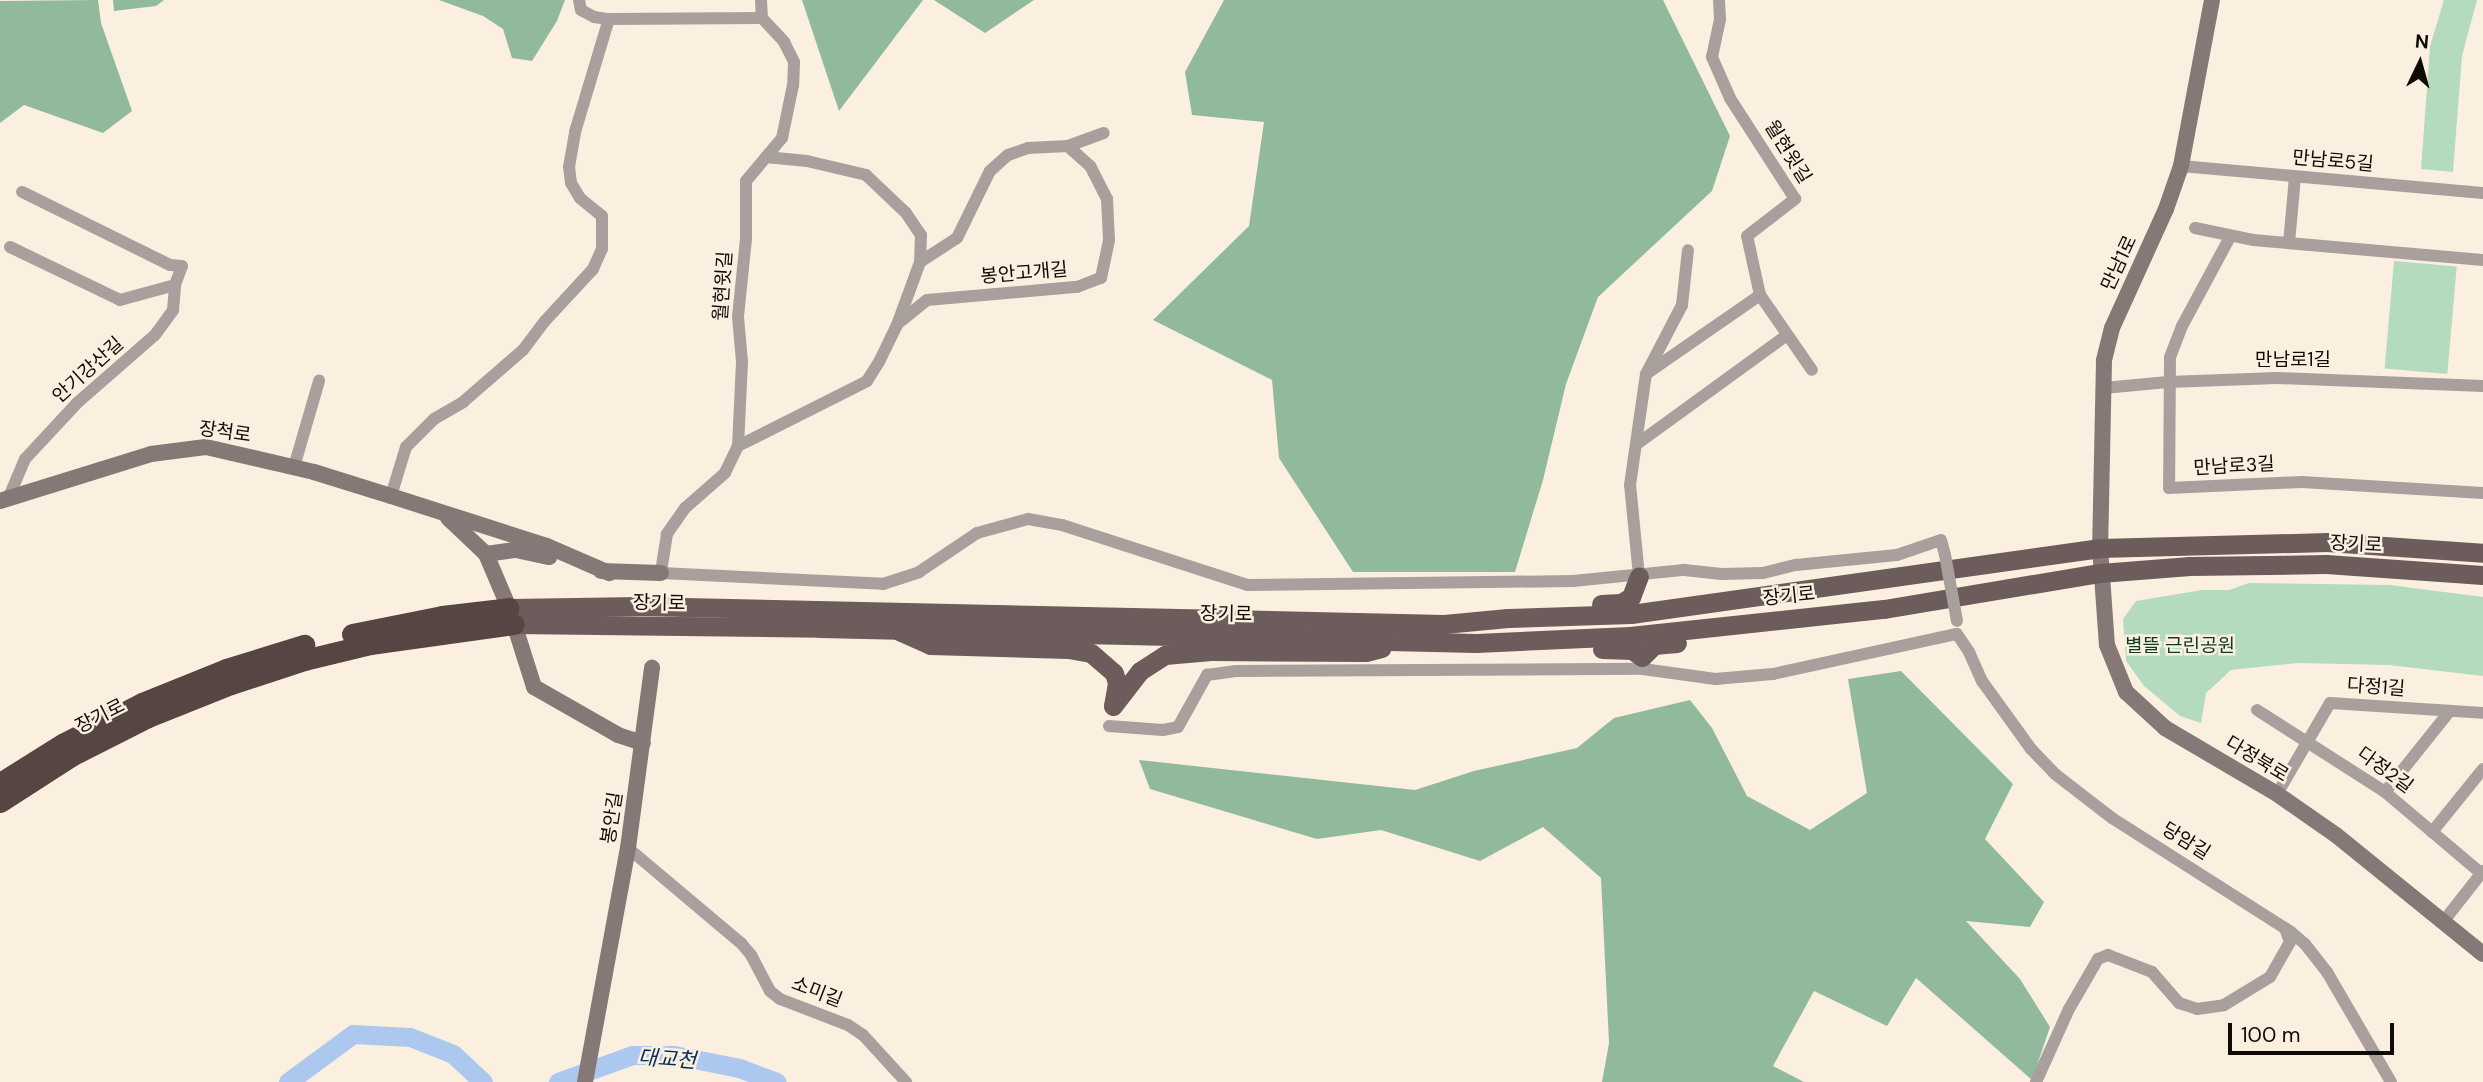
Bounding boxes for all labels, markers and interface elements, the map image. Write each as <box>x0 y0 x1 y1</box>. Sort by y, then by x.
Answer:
north arrow <box>2385 28 2455 98</box>
text: N <box>2414 29 2430 55</box>
street label: 월현윗길 <box>1760 116 1816 188</box>
street label: 만남로5길 <box>2291 146 2375 176</box>
street label: 만남1로 <box>2096 232 2142 294</box>
street label: 월현윗길 <box>709 250 737 322</box>
street label: 봉안고개길 <box>979 258 1069 288</box>
street label: 안기강산길 <box>48 332 128 408</box>
street label: 만남로1길 <box>2255 349 2331 371</box>
street label: 장척로 <box>197 417 253 447</box>
street label: 만남로3길 <box>2193 452 2275 480</box>
street label: 장기로 <box>2329 531 2383 557</box>
street label: 장기로 <box>1762 582 1816 610</box>
street label: 장기로 <box>633 591 685 615</box>
street label: 장기로 <box>1200 602 1252 626</box>
park label: 별뜰 근린공원 <box>2125 635 2235 657</box>
street label: 다정1길 <box>2346 674 2406 700</box>
street label: 장기로 <box>71 694 129 738</box>
street label: 다정북로 <box>2221 731 2293 787</box>
street label: 다정2길 <box>2353 742 2417 798</box>
street label: 봉안길 <box>597 790 627 846</box>
street label: 당암길 <box>2158 817 2214 865</box>
street label: 소미길 <box>788 972 846 1012</box>
scale bar <box>2231 1009 2397 1052</box>
text: 100 m <box>2241 1021 2301 1049</box>
water label: 대교천 <box>637 1044 697 1074</box>

